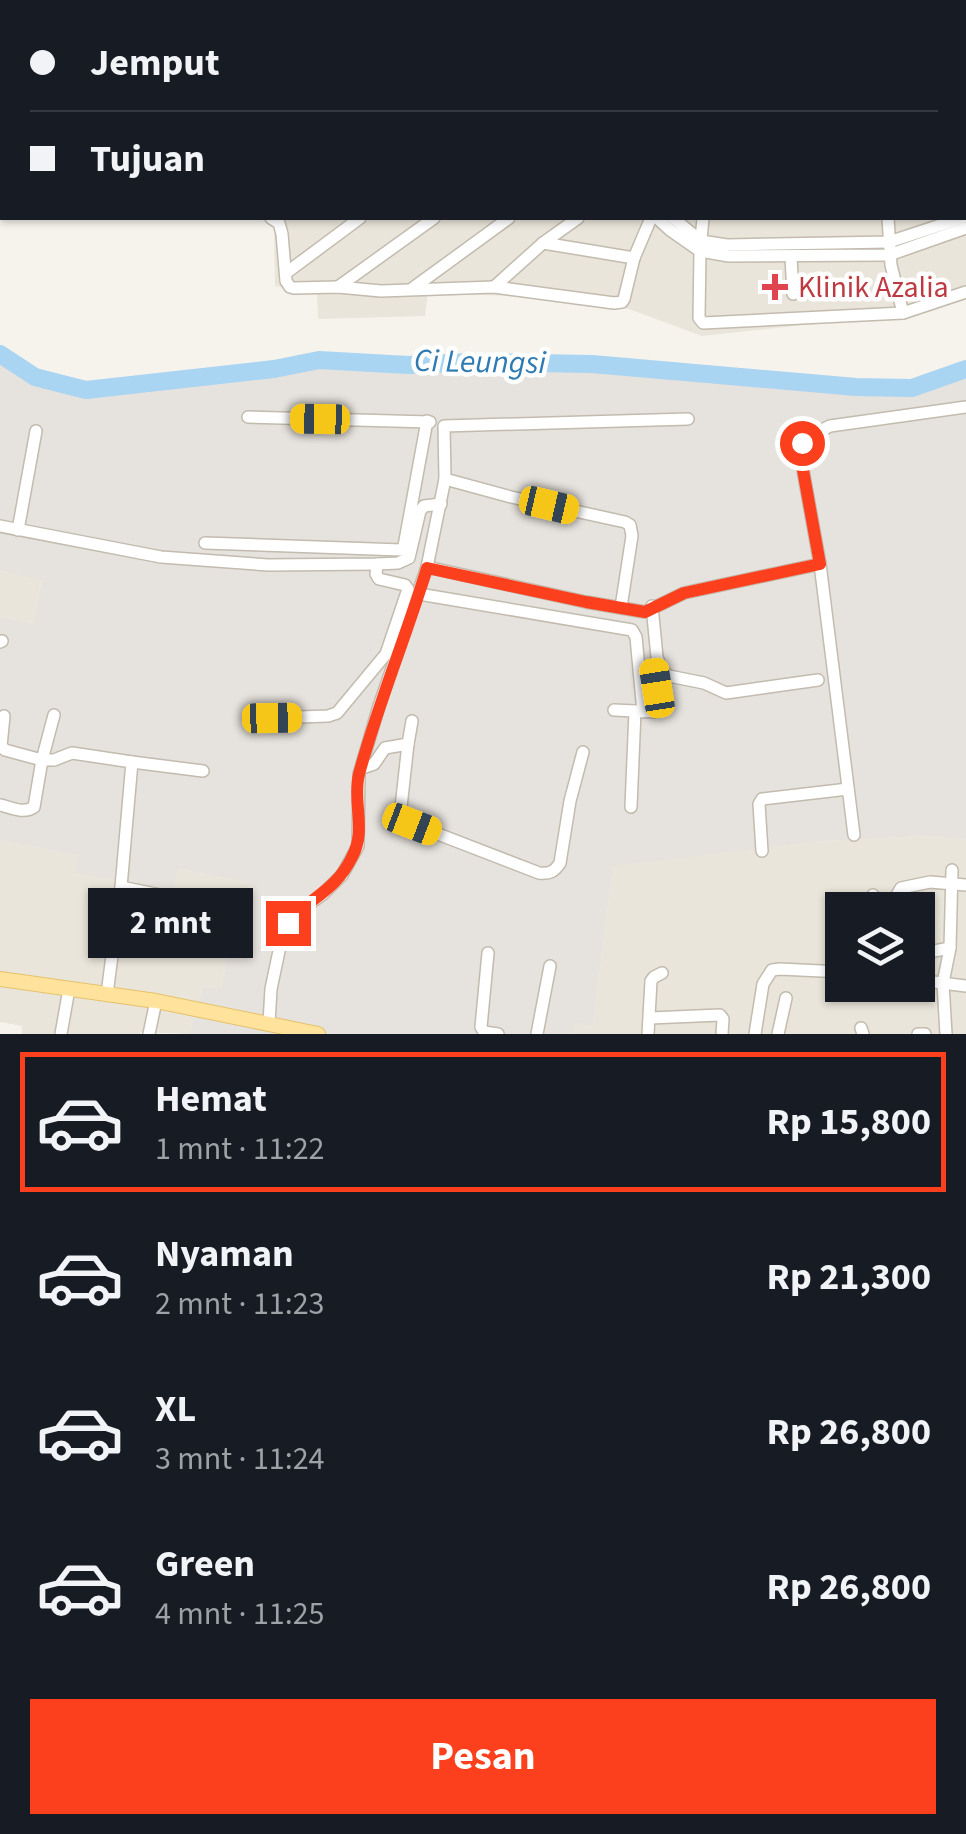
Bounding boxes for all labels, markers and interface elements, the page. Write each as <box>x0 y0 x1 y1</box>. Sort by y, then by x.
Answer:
text: Jemput <box>90 36 220 90</box>
text: Tujuan <box>90 132 205 186</box>
place label: Klinik Azalia <box>798 266 949 309</box>
marker: Klinik Azalia <box>762 274 788 300</box>
water label: Ci Leungsi <box>414 338 547 386</box>
car <box>290 403 350 435</box>
route start <box>780 421 825 466</box>
car <box>516 484 582 526</box>
car <box>637 656 677 720</box>
car <box>242 702 302 734</box>
car <box>379 799 445 849</box>
callout: 2 mnt <box>88 888 253 958</box>
map controls <box>825 892 935 1002</box>
button: layers <box>825 892 935 1002</box>
text: 2 mnt <box>130 900 211 946</box>
route end <box>266 901 311 946</box>
text: Hemat <box>155 1072 267 1126</box>
icon: car <box>35 1077 125 1167</box>
text: Rp 15,800 <box>767 1095 931 1149</box>
text: 1 mnt · 11:22 <box>155 1126 325 1172</box>
text: Nyaman <box>155 1227 294 1281</box>
icon: car <box>35 1232 125 1322</box>
text: Rp 21,300 <box>767 1250 931 1304</box>
text: 2 mnt · 11:23 <box>155 1281 325 1327</box>
text: XL <box>155 1382 196 1436</box>
icon: car <box>35 1387 125 1477</box>
text: Rp 26,800 <box>767 1405 931 1459</box>
text: 3 mnt · 11:24 <box>155 1436 325 1482</box>
text: Green <box>155 1537 255 1591</box>
icon: car <box>35 1542 125 1632</box>
text: Rp 26,800 <box>767 1560 931 1614</box>
text: 4 mnt · 11:25 <box>155 1591 325 1637</box>
button: Pesan <box>30 1699 936 1814</box>

